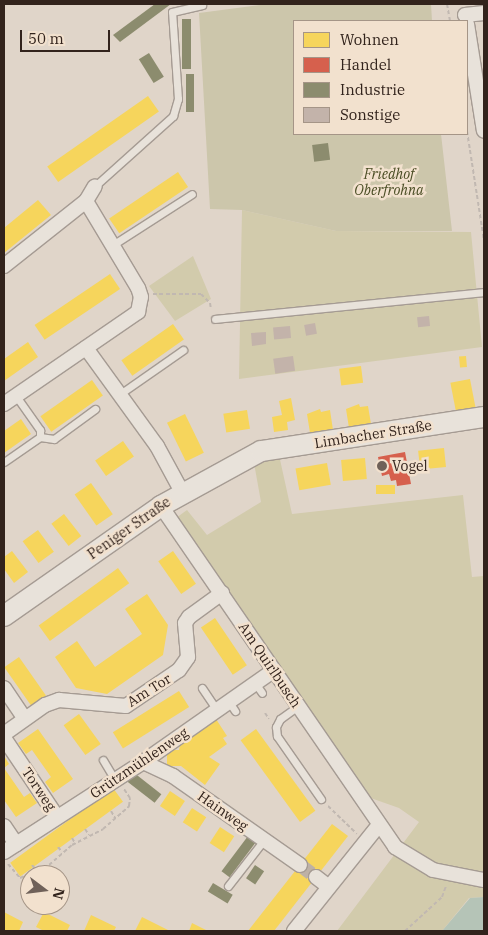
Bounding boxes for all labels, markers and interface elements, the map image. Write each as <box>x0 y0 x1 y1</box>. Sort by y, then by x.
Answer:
scale bar <box>22 20 112 52</box>
legend <box>293 20 468 135</box>
text: 50 m <box>28 29 64 48</box>
text: Wohnen <box>340 30 399 49</box>
text: Handel <box>340 55 391 74</box>
text: Industrie <box>340 80 405 99</box>
text: Sonstige <box>340 105 400 124</box>
park label: Friedhof Oberfrohna <box>354 166 424 198</box>
street label: Limbacher Straße <box>313 416 433 452</box>
place label: Vogel <box>392 458 428 474</box>
marker: Vogel <box>376 460 388 472</box>
street label: Peniger Straße <box>84 493 174 563</box>
street label: Am Quirlbusch <box>235 619 305 711</box>
street label: Am Tor <box>124 670 174 710</box>
street label: Grützmühlenweg <box>87 724 191 802</box>
street label: Torweg <box>18 764 60 814</box>
street label: Hainweg <box>195 788 251 834</box>
north arrow <box>20 865 70 915</box>
text: N <box>48 886 69 901</box>

